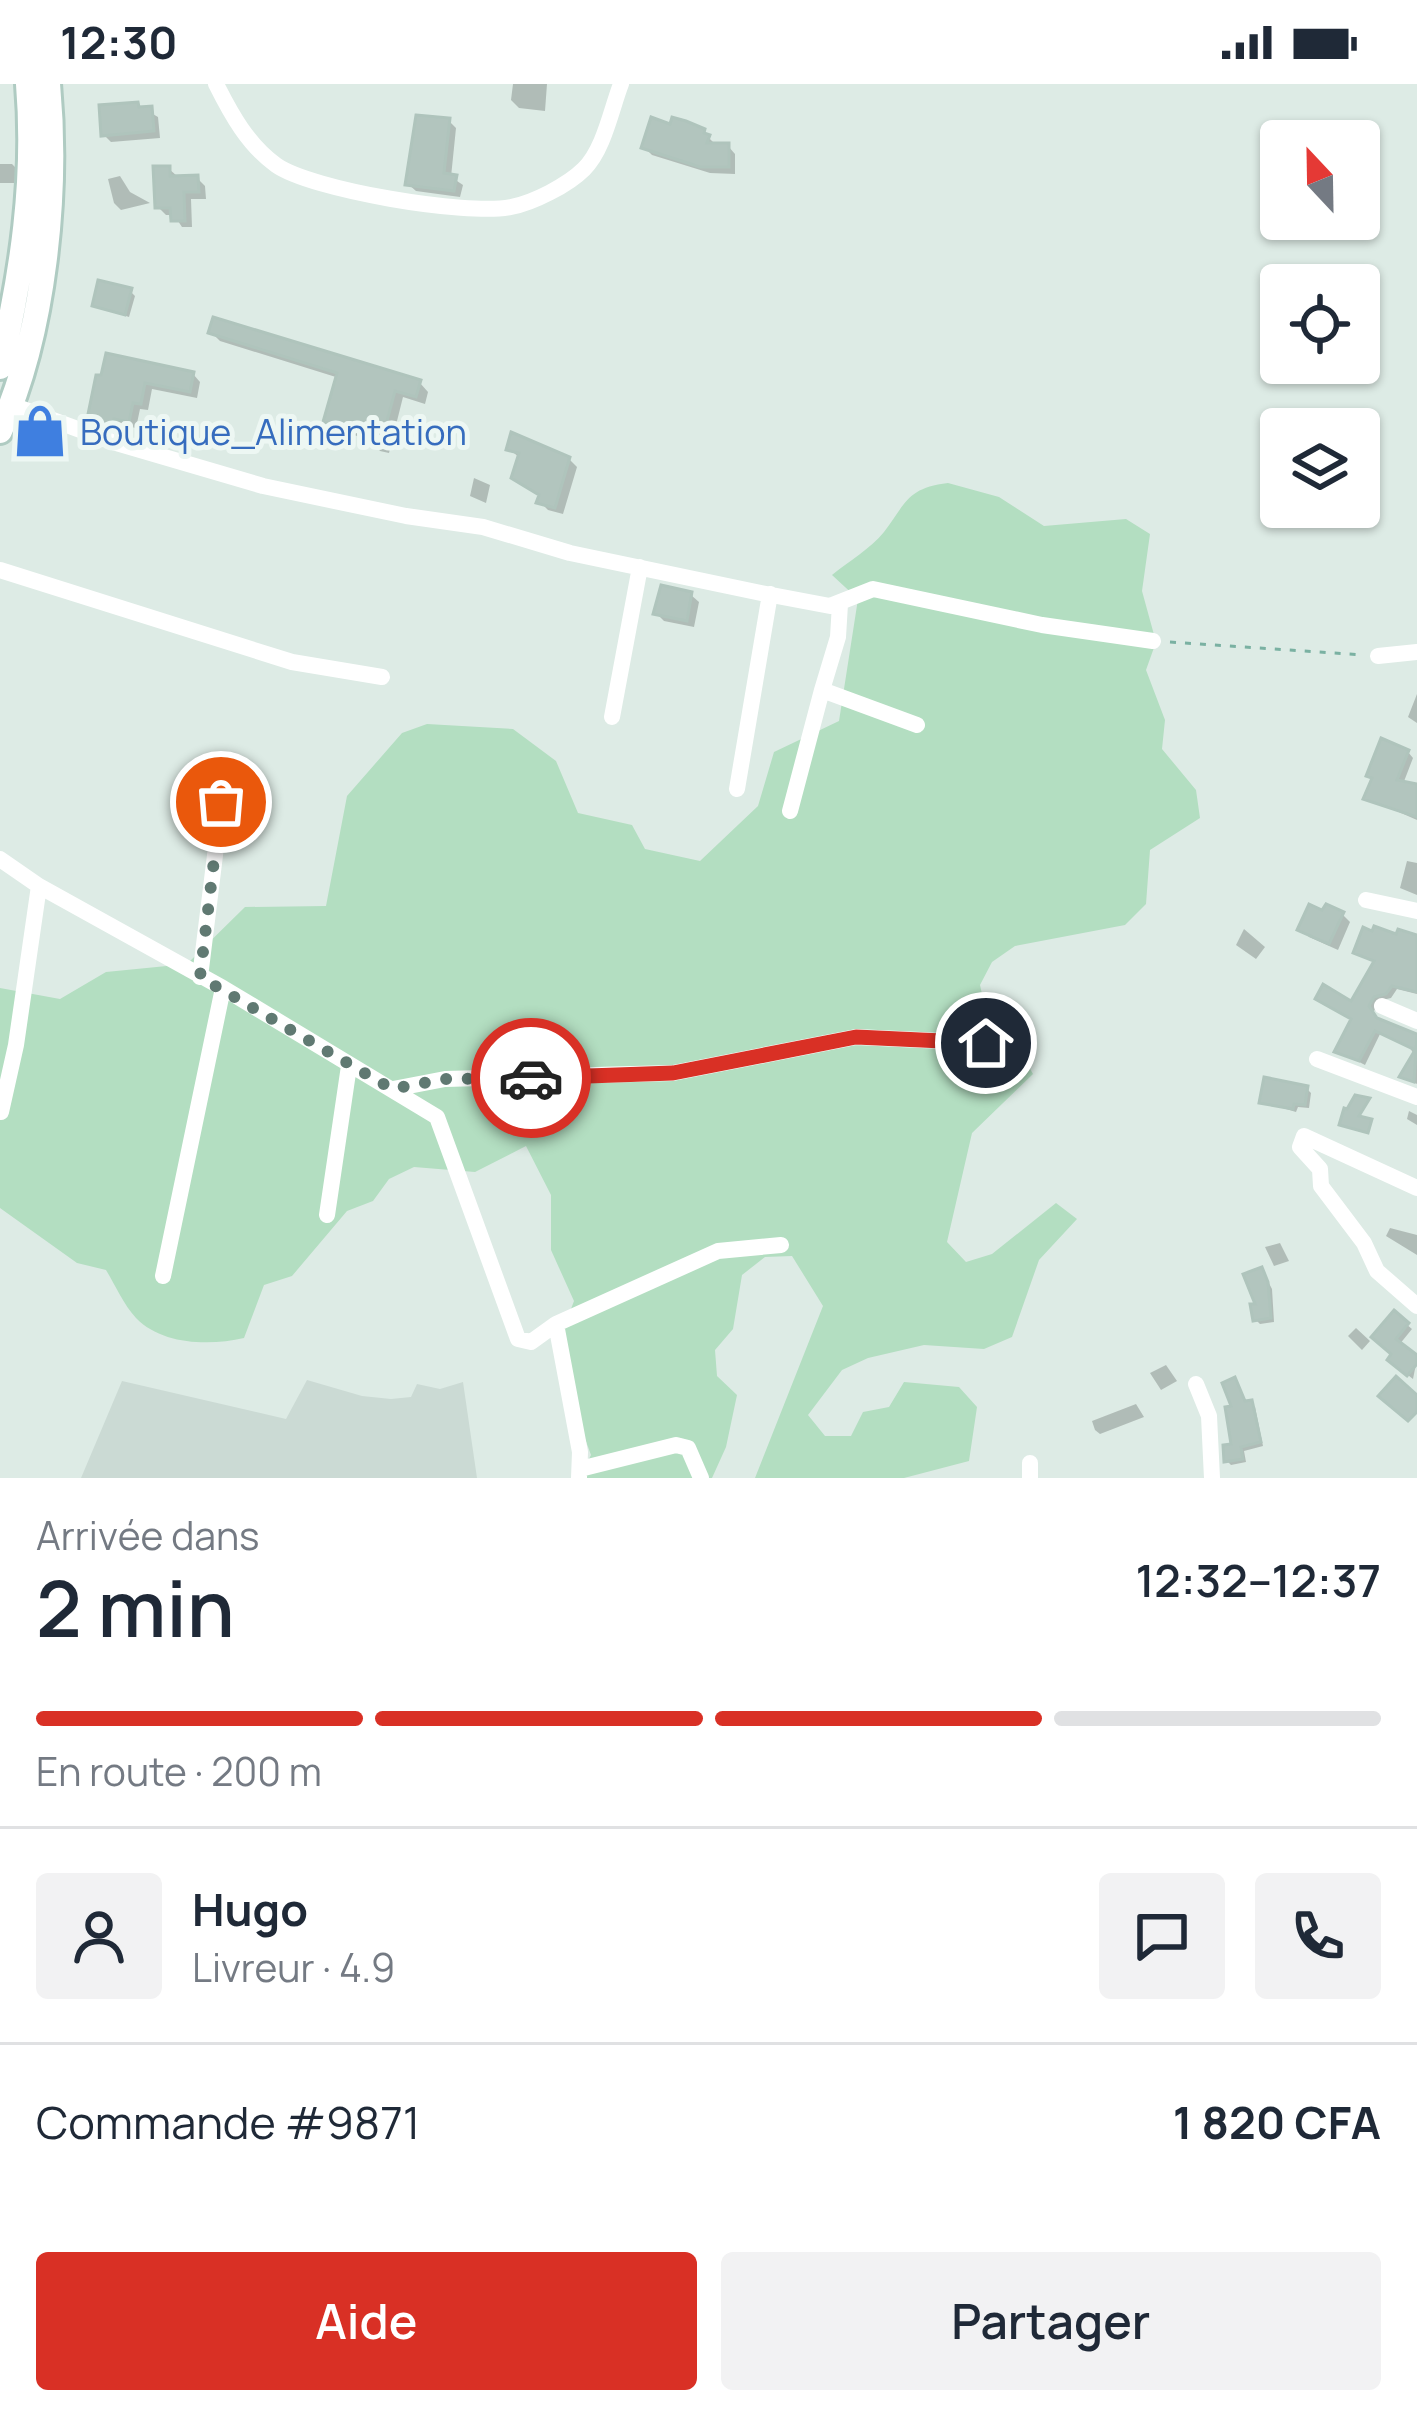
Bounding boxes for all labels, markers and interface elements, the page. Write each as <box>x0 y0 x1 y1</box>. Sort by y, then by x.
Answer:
text: 12:30 <box>60 11 178 73</box>
north arrow <box>1260 120 1380 240</box>
map controls <box>1260 120 1380 528</box>
button: locate <box>1260 264 1380 384</box>
shop icon: Boutique_Alimentation <box>11 402 69 460</box>
place label: Boutique_Alimentation <box>80 407 467 456</box>
button: layers <box>1260 408 1380 528</box>
pin <box>170 751 272 853</box>
icon: bag <box>188 769 254 835</box>
pin <box>935 992 1037 1094</box>
icon: home <box>953 1010 1019 1076</box>
courier <box>471 1018 591 1138</box>
icon: car <box>498 1045 564 1111</box>
text: Arrivée dans <box>36 1508 260 1562</box>
text: 12:32–12:37 <box>1135 1549 1381 1611</box>
text: 2 min <box>36 1554 235 1660</box>
text: En route · 200 m <box>36 1744 322 1798</box>
button: person <box>36 1873 162 1999</box>
button: chat <box>1099 1873 1225 1999</box>
button: phone <box>1255 1873 1381 1999</box>
text: Hugo <box>192 1878 308 1940</box>
text: Livreur · 4.9 <box>192 1940 395 1994</box>
text: Commande #9871 <box>36 2091 420 2153</box>
text: 1 820 CFA <box>1173 2091 1381 2153</box>
button: Aide <box>36 2252 697 2390</box>
button: Partager <box>721 2252 1381 2390</box>

